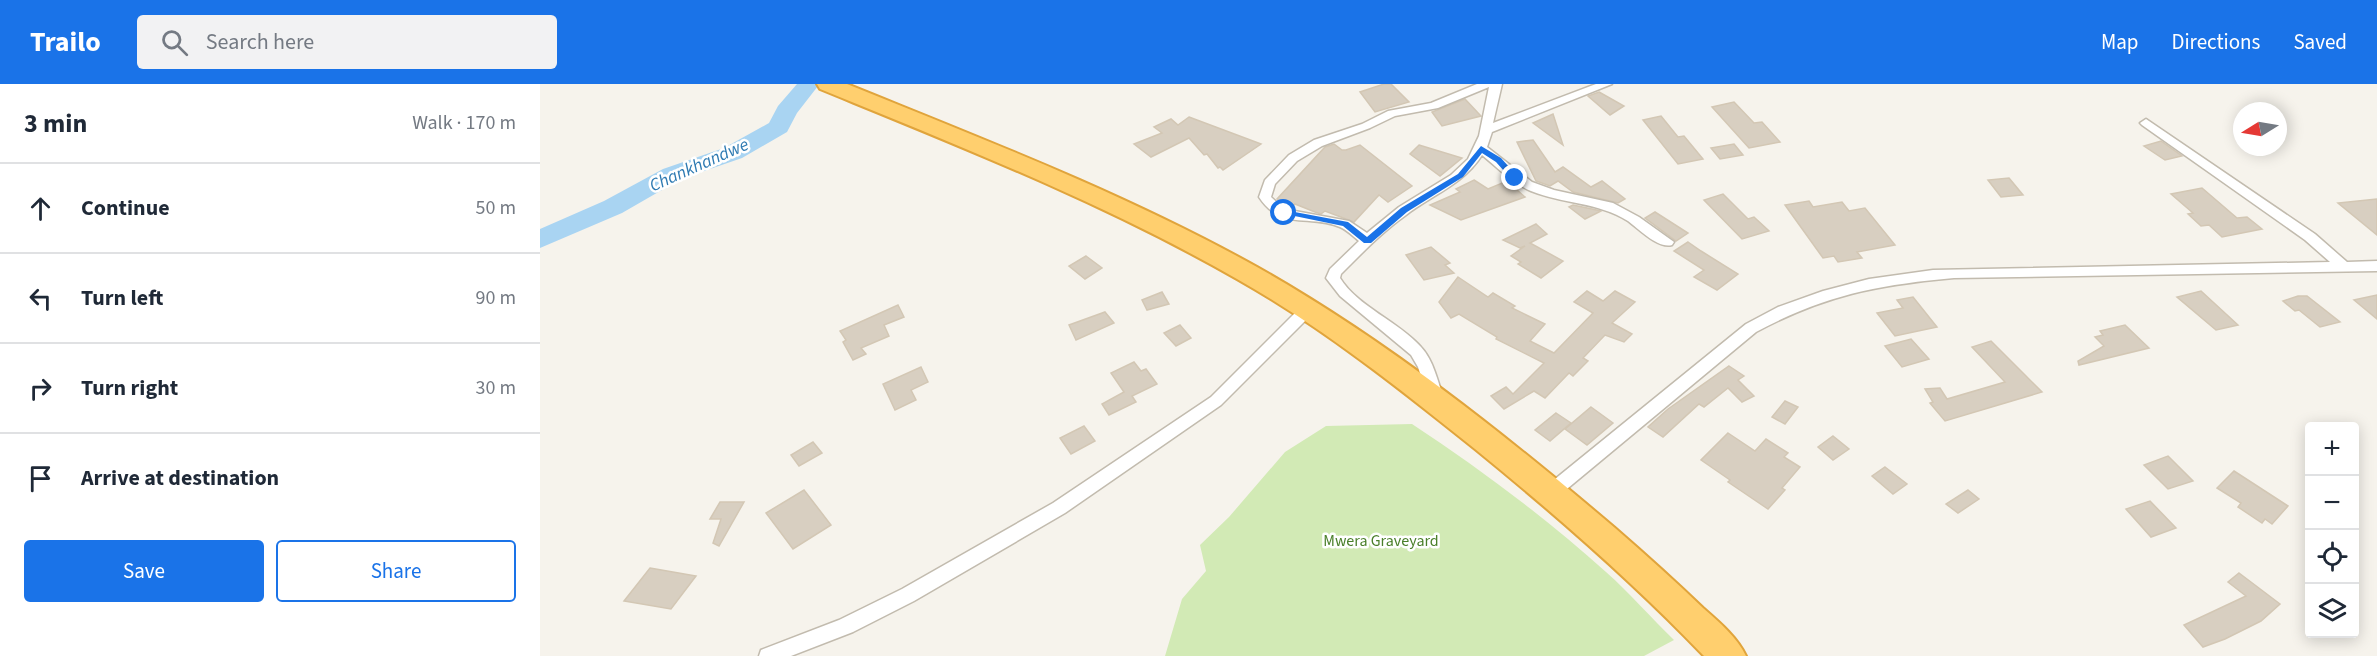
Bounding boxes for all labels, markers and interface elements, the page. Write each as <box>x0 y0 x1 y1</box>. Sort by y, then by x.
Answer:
search box <box>137 15 557 69</box>
text: Trailo <box>30 22 101 62</box>
icon: search <box>158 26 191 59</box>
text: Search here <box>206 26 314 58</box>
text: Map <box>2101 27 2139 57</box>
text: Directions <box>2172 27 2260 57</box>
text: Saved <box>2293 27 2347 57</box>
north arrow <box>2233 102 2287 156</box>
text: 3 min <box>24 105 87 142</box>
text: Walk · 170 m <box>412 109 516 137</box>
water label: Chankhandwe <box>645 132 753 198</box>
route end <box>1501 164 1527 190</box>
icon: ahead <box>24 192 57 225</box>
text: Continue <box>81 192 170 224</box>
text: 50 m <box>476 194 516 222</box>
route start <box>1270 199 1296 225</box>
icon: left <box>24 282 57 315</box>
text: Turn left <box>81 282 163 314</box>
text: 90 m <box>476 284 516 312</box>
icon: right <box>24 372 57 405</box>
text: Turn right <box>81 372 178 404</box>
text: 30 m <box>476 374 516 402</box>
map controls <box>2305 422 2359 638</box>
button: + <box>2305 422 2359 476</box>
icon: arrive <box>24 462 57 495</box>
text: Arrive at destination <box>81 462 279 494</box>
button: − <box>2305 476 2359 530</box>
park label: Mwera Graveyard <box>1323 530 1439 552</box>
button: locate <box>2305 530 2359 584</box>
button: Save <box>24 540 264 602</box>
button: Share <box>276 540 516 602</box>
button: layers <box>2305 584 2359 638</box>

